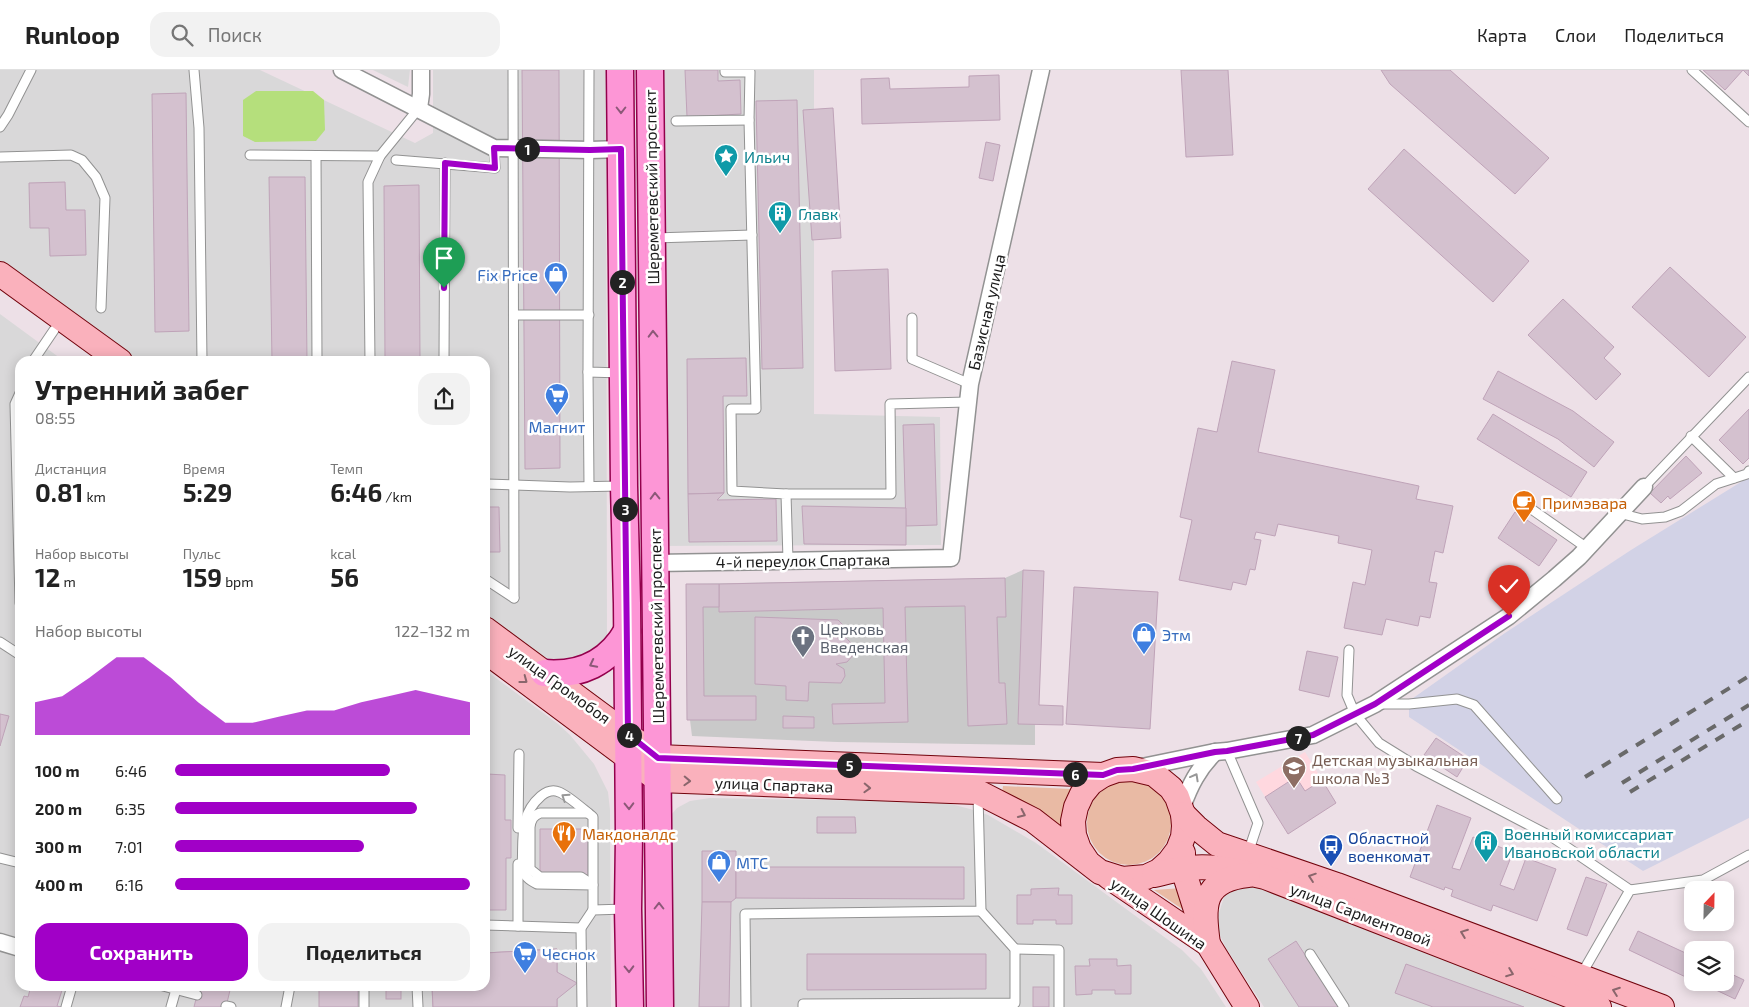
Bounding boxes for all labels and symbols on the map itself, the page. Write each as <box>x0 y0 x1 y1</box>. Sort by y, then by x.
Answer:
street label: Шереметевский проспект <box>640 89 662 285</box>
one-way arrow <box>615 106 626 114</box>
pin: 1 <box>514 136 540 162</box>
place icon: Ильич <box>713 143 739 177</box>
place label: Ильич <box>744 147 790 166</box>
building icon: Главк <box>767 200 793 234</box>
place label: Главк <box>798 204 839 223</box>
pin <box>423 237 465 288</box>
street label: Базисная улица <box>963 252 1010 372</box>
shop icon: Fix Price <box>543 261 569 295</box>
place label: Fix Price <box>477 265 538 284</box>
pin: 2 <box>610 270 634 294</box>
one-way arrow <box>648 330 658 338</box>
supermarket icon: Магнит <box>544 382 570 416</box>
place label: Магнит <box>529 417 586 436</box>
cafe icon: Примэвара <box>1511 489 1537 523</box>
one-way arrow <box>650 492 660 500</box>
place label: Примэвара <box>1542 493 1627 512</box>
pin: 3 <box>612 496 638 522</box>
street label: Шереметевский проспект <box>645 528 667 724</box>
street label: 4-й переулок Спартака <box>716 549 890 572</box>
pin <box>1488 565 1530 616</box>
place label: Церковь Введенская <box>820 619 909 656</box>
shop icon: Этм <box>1131 621 1157 655</box>
church icon: Церковь Введенская <box>790 624 816 658</box>
place label: Этм <box>1162 625 1191 644</box>
street label: улица Громобоя <box>505 641 615 728</box>
one-way arrow <box>589 658 598 668</box>
one-way arrow <box>518 675 527 683</box>
pin: 4 <box>616 722 642 748</box>
pin: 7 <box>1286 726 1310 750</box>
place label: Детская музыкальная школа №3 <box>1312 750 1478 787</box>
pin: 5 <box>836 752 862 778</box>
school or university icon: Детская музыкальная школа №3 <box>1281 755 1307 789</box>
pin: 6 <box>1062 762 1088 786</box>
street label: улица Спартака <box>714 772 834 797</box>
one-way arrow <box>1189 774 1199 783</box>
one-way arrow <box>683 776 691 787</box>
one-way arrow <box>864 783 871 793</box>
one-way arrow <box>561 793 570 803</box>
one-way arrow <box>624 803 634 811</box>
one-way arrow <box>1017 808 1026 818</box>
restaurant icon: Макдоналдс <box>551 820 577 854</box>
place label: Макдоналдс <box>582 824 676 843</box>
place label: Военный комиссариат Ивановской области <box>1504 824 1674 861</box>
place label: Областной военкомат <box>1348 828 1430 865</box>
building icon: Военный комиссариат Ивановской области <box>1473 829 1499 863</box>
bus stop icon: Областной военкомат <box>1318 833 1344 867</box>
shop icon: МТС <box>706 849 732 883</box>
place label: МТС <box>736 853 768 872</box>
street label: улица Шошина <box>1107 873 1211 954</box>
one-way arrow <box>1308 873 1317 883</box>
street label: улица Сарментовой <box>1287 878 1434 951</box>
north arrow <box>1684 881 1734 931</box>
one-way arrow <box>654 902 664 910</box>
one-way arrow <box>1460 929 1469 940</box>
supermarket icon: Чеснок <box>512 940 538 974</box>
place label: Чеснок <box>542 944 596 963</box>
one-way arrow <box>624 966 634 973</box>
one-way arrow <box>1505 967 1514 977</box>
one-way arrow <box>1613 987 1621 997</box>

